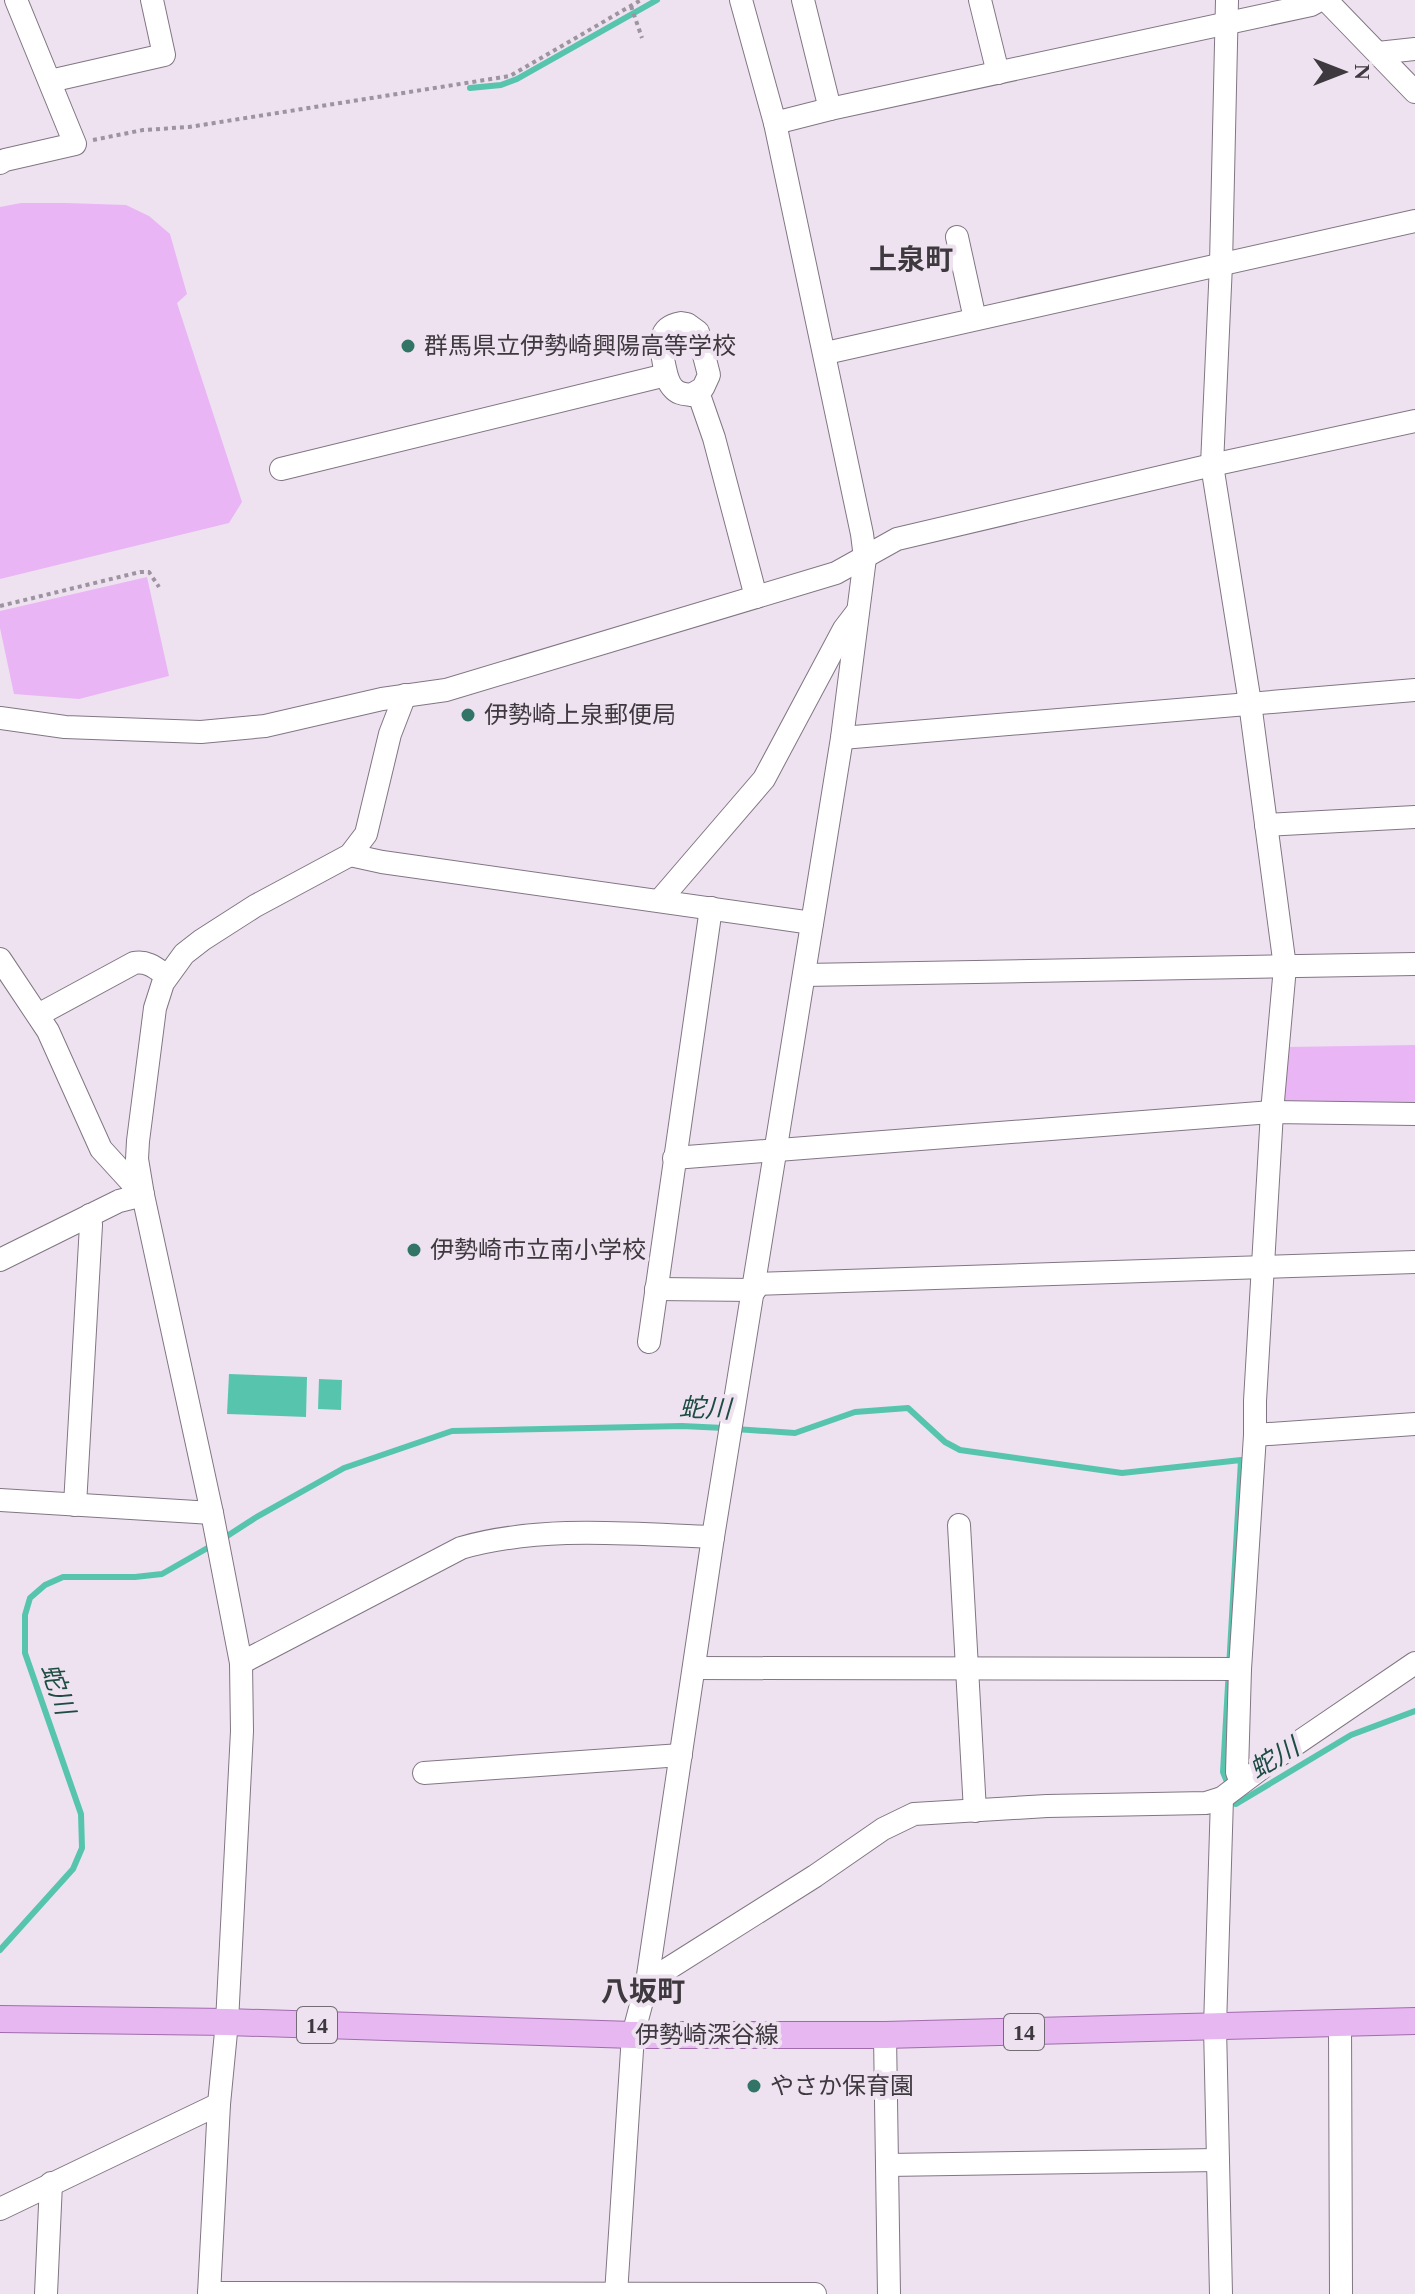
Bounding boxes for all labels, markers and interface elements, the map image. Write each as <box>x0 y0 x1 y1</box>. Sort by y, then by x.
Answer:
north arrow <box>1303 32 1383 112</box>
text: N <box>1350 64 1375 80</box>
district label: 上泉町 <box>869 244 953 275</box>
place label: 群馬県立伊勢崎興陽高等学校 <box>424 333 736 359</box>
marker: 群馬県立伊勢崎興陽高等学校 <box>399 337 417 355</box>
place label: 伊勢崎上泉郵便局 <box>484 702 676 728</box>
marker: 伊勢崎上泉郵便局 <box>459 706 477 724</box>
place label: 伊勢崎市立南小学校 <box>430 1237 646 1263</box>
marker: 伊勢崎市立南小学校 <box>405 1241 423 1259</box>
water label: 蛇川 <box>678 1393 734 1424</box>
water label: 蛇川 <box>35 1660 81 1721</box>
water label: 蛇川 <box>1244 1731 1307 1784</box>
district label: 八坂町 <box>601 1976 685 2007</box>
road number: 14 <box>297 2007 337 2043</box>
road number: 14 <box>1004 2014 1044 2050</box>
street label: 伊勢崎深谷線 <box>635 2022 779 2048</box>
place label: やさか保育園 <box>770 2073 914 2099</box>
marker: やさか保育園 <box>745 2077 763 2095</box>

